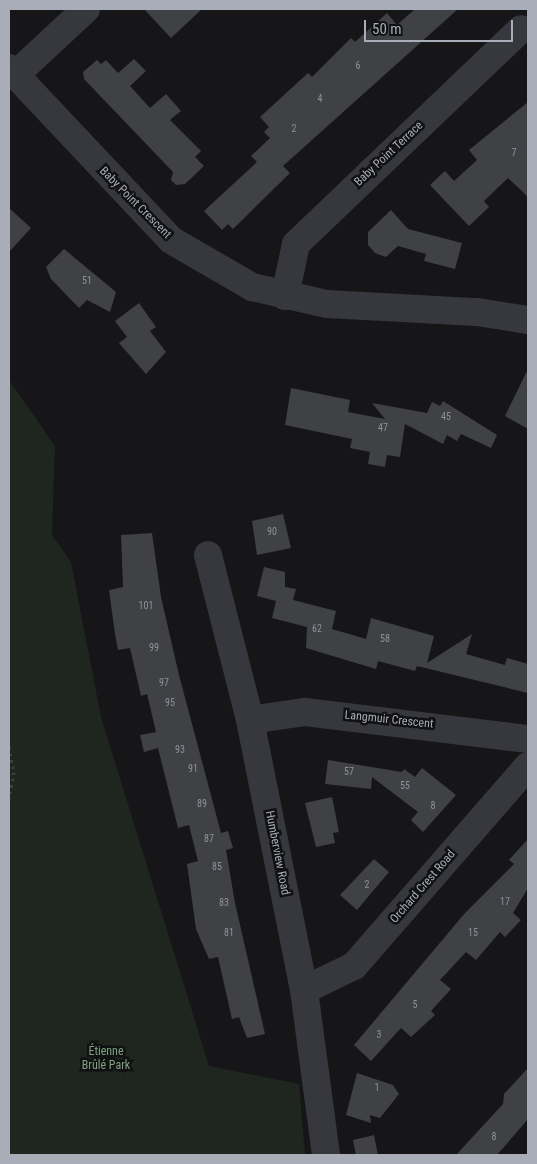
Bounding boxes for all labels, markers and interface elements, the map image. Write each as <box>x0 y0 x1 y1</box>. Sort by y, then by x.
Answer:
scale bar <box>367 10 516 42</box>
text: 50 m <box>372 20 402 38</box>
house number: 6 <box>356 60 360 72</box>
house number: 4 <box>318 93 322 105</box>
street label: Baby Point Terrace <box>352 119 426 189</box>
house number: 2 <box>292 123 296 135</box>
house number: 7 <box>512 147 516 159</box>
street label: Baby Point Crescent <box>96 164 174 242</box>
house number: 51 <box>82 275 92 287</box>
house number: 45 <box>441 411 451 423</box>
house number: 47 <box>378 422 388 434</box>
house number: 90 <box>267 526 277 538</box>
house number: 101 <box>139 600 153 612</box>
house number: 62 <box>312 623 322 635</box>
house number: 58 <box>380 633 390 645</box>
house number: 99 <box>149 642 159 654</box>
house number: 97 <box>159 677 169 689</box>
house number: 95 <box>165 697 175 709</box>
street label: Langmuir Crescent <box>344 708 434 732</box>
house number: 93 <box>175 744 185 756</box>
house number: 91 <box>188 763 198 775</box>
house number: 57 <box>344 766 354 778</box>
house number: 55 <box>400 780 410 792</box>
house number: 89 <box>197 798 207 810</box>
house number: 8 <box>431 800 435 812</box>
street label: Humberview Road <box>262 810 292 896</box>
house number: 87 <box>204 833 214 845</box>
street label: Orchard Crest Road <box>387 848 459 926</box>
house number: 85 <box>212 861 222 873</box>
house number: 2 <box>365 879 369 891</box>
house number: 17 <box>500 896 510 908</box>
house number: 83 <box>219 897 229 909</box>
house number: 81 <box>224 927 234 939</box>
house number: 15 <box>468 927 478 939</box>
house number: 5 <box>413 999 417 1011</box>
house number: 3 <box>377 1029 381 1041</box>
park label: Étienne Brûlé Park <box>82 1045 130 1073</box>
house number: 1 <box>375 1082 379 1094</box>
house number: 8 <box>492 1131 496 1143</box>

